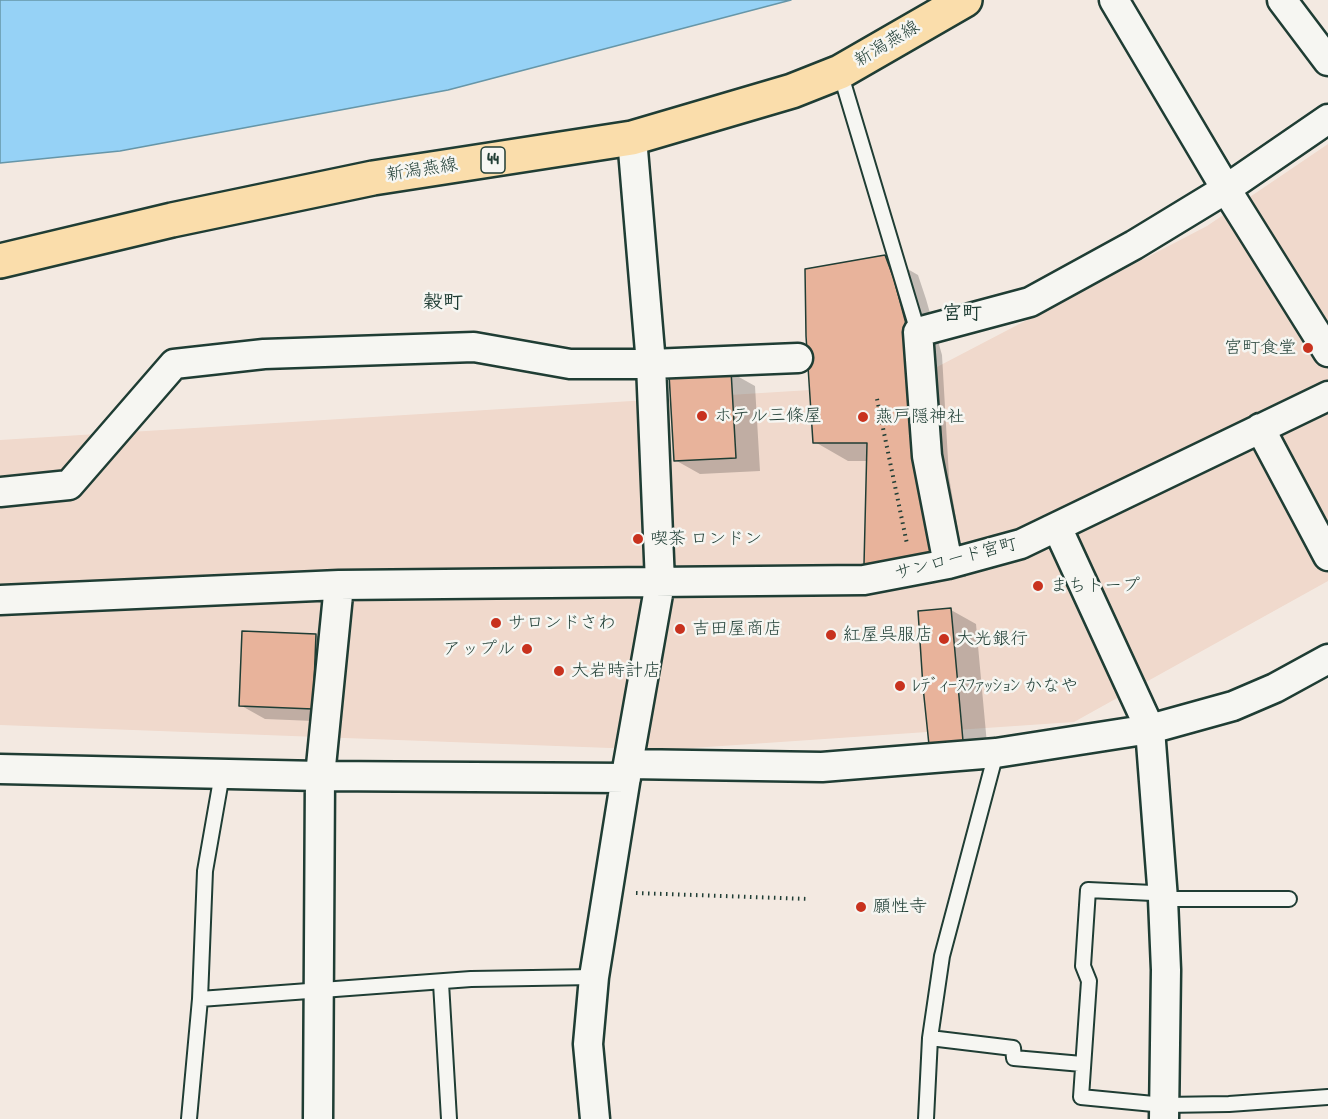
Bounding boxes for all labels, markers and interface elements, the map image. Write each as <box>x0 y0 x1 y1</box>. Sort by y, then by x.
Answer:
street label: 新潟燕線 <box>851 16 923 72</box>
road number: 44 <box>481 147 505 173</box>
street label: 新潟燕線 <box>385 154 459 186</box>
district label: 穀町 <box>423 291 463 315</box>
district label: 宮町 <box>942 302 982 326</box>
place label: 宮町食堂 <box>1224 337 1296 359</box>
marker: 宮町食堂 <box>1301 341 1315 355</box>
place label: ホテル三條屋 <box>714 405 822 427</box>
place label: 燕戸隠神社 <box>875 406 965 428</box>
marker: ホテル三條屋 <box>695 409 709 423</box>
marker: 燕戸隠神社 <box>856 410 870 424</box>
place label: 喫茶 ロンドン <box>650 528 762 550</box>
marker: 喫茶 ロンドン <box>631 532 645 546</box>
street label: サンロード宮町 <box>892 533 1020 585</box>
place label: まちトープ <box>1050 575 1140 597</box>
marker: まちトープ <box>1031 579 1045 593</box>
place label: サロンドさわ <box>508 612 616 634</box>
marker: サロンドさわ <box>489 616 503 630</box>
place label: 吉田屋商店 <box>692 618 782 640</box>
marker: 吉田屋商店 <box>673 622 687 636</box>
place label: 紅屋呉服店 <box>843 624 933 646</box>
marker: 紅屋呉服店 <box>824 628 838 642</box>
place label: 大光銀行 <box>956 628 1028 650</box>
marker: 大光銀行 <box>937 632 951 646</box>
place label: アップル <box>443 638 515 660</box>
marker: アップル <box>520 642 534 656</box>
place label: 大岩時計店 <box>571 660 661 682</box>
marker: 大岩時計店 <box>552 664 566 678</box>
place label: ﾚﾃﾞｨｰｽﾌｧｯｼｮﾝ かなや <box>912 675 1078 697</box>
marker: ﾚﾃﾞｨｰｽﾌｧｯｼｮﾝ かなや <box>893 679 907 693</box>
place label: 願性寺 <box>873 896 927 918</box>
marker: 願性寺 <box>854 900 868 914</box>

